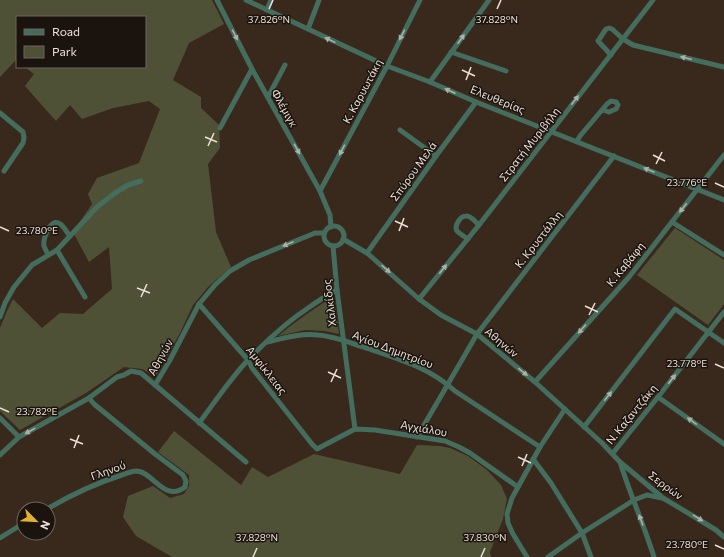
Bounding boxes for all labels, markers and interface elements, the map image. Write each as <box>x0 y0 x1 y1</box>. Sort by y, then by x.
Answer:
text: 37.826°N <box>248 13 290 25</box>
text: 37.828°N <box>476 13 518 25</box>
legend <box>16 16 146 68</box>
text: Road <box>52 24 80 38</box>
one-way arrow <box>231 29 238 41</box>
one-way arrow <box>399 29 406 41</box>
one-way arrow <box>457 34 465 44</box>
one-way arrow <box>325 36 336 43</box>
text: Park <box>52 44 78 58</box>
one-way arrow <box>680 55 692 61</box>
street label: Κ. Καρυωτάκη <box>340 57 384 125</box>
street label: Ελευθερίας <box>469 82 527 116</box>
street label: Φλέμιγκ <box>269 87 301 129</box>
one-way arrow <box>443 87 455 93</box>
one-way arrow <box>571 95 579 106</box>
street label: Στρατή Μυριβήλη <box>496 104 562 184</box>
street label: Σπύρου Μελά <box>387 139 439 203</box>
one-way arrow <box>293 143 300 155</box>
one-way arrow <box>339 144 345 156</box>
one-way arrow <box>642 166 654 172</box>
text: 23.776°E <box>667 176 707 188</box>
one-way arrow <box>678 202 687 213</box>
street label: Κ. Κρυστάλλη <box>512 208 564 270</box>
text: 23.780°E <box>16 224 58 236</box>
street label: Κ. Καβάφη <box>603 239 647 289</box>
one-way arrow <box>282 241 293 247</box>
one-way arrow <box>439 264 448 275</box>
one-way arrow <box>381 265 391 274</box>
street label: Χαλκίδος <box>320 279 338 327</box>
street label: Αθηνών <box>483 324 522 360</box>
one-way arrow <box>578 325 587 334</box>
street label: Αγίου Δημητρίου <box>351 328 435 370</box>
street label: Αθηνών <box>145 336 175 377</box>
street label: Αμφίκλειας <box>244 343 290 397</box>
text: 23.778°E <box>667 357 707 369</box>
one-way arrow <box>517 368 528 376</box>
one-way arrow <box>667 374 676 385</box>
street label: Ν. Καζαντζάκη <box>603 381 659 447</box>
one-way arrow <box>604 391 612 402</box>
text: 23.782°E <box>17 405 58 417</box>
one-way arrow <box>687 417 698 425</box>
street label: Αγχιάλου <box>400 418 448 438</box>
one-way arrow <box>24 427 36 434</box>
street label: Γληνού <box>89 458 127 482</box>
street label: Σερρών <box>646 468 686 502</box>
north arrow <box>16 501 56 541</box>
one-way arrow <box>638 514 644 526</box>
one-way arrow <box>692 515 704 522</box>
text: N <box>38 519 53 532</box>
text: 37.828°N <box>236 531 278 543</box>
text: 37.830°N <box>464 531 506 543</box>
text: 23.780°E <box>666 538 708 550</box>

